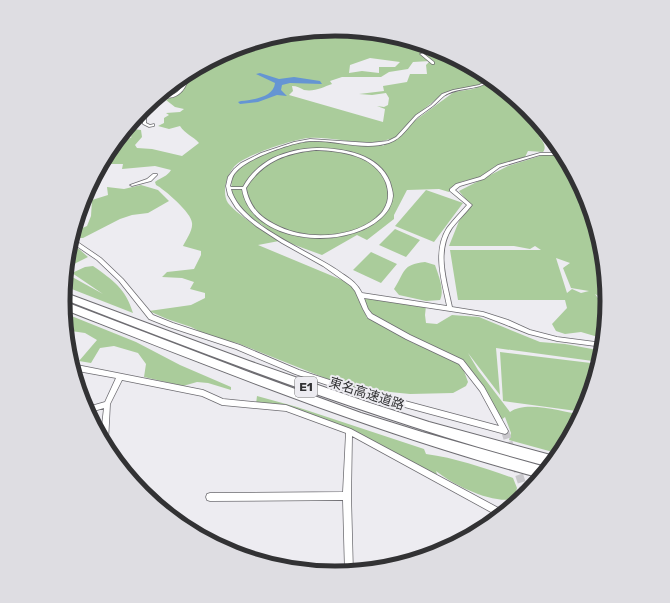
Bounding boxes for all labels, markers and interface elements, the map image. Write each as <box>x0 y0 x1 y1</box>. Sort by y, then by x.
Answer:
street label: 東名高速道路 <box>327 374 406 413</box>
road number: E1 <box>295 377 317 397</box>

